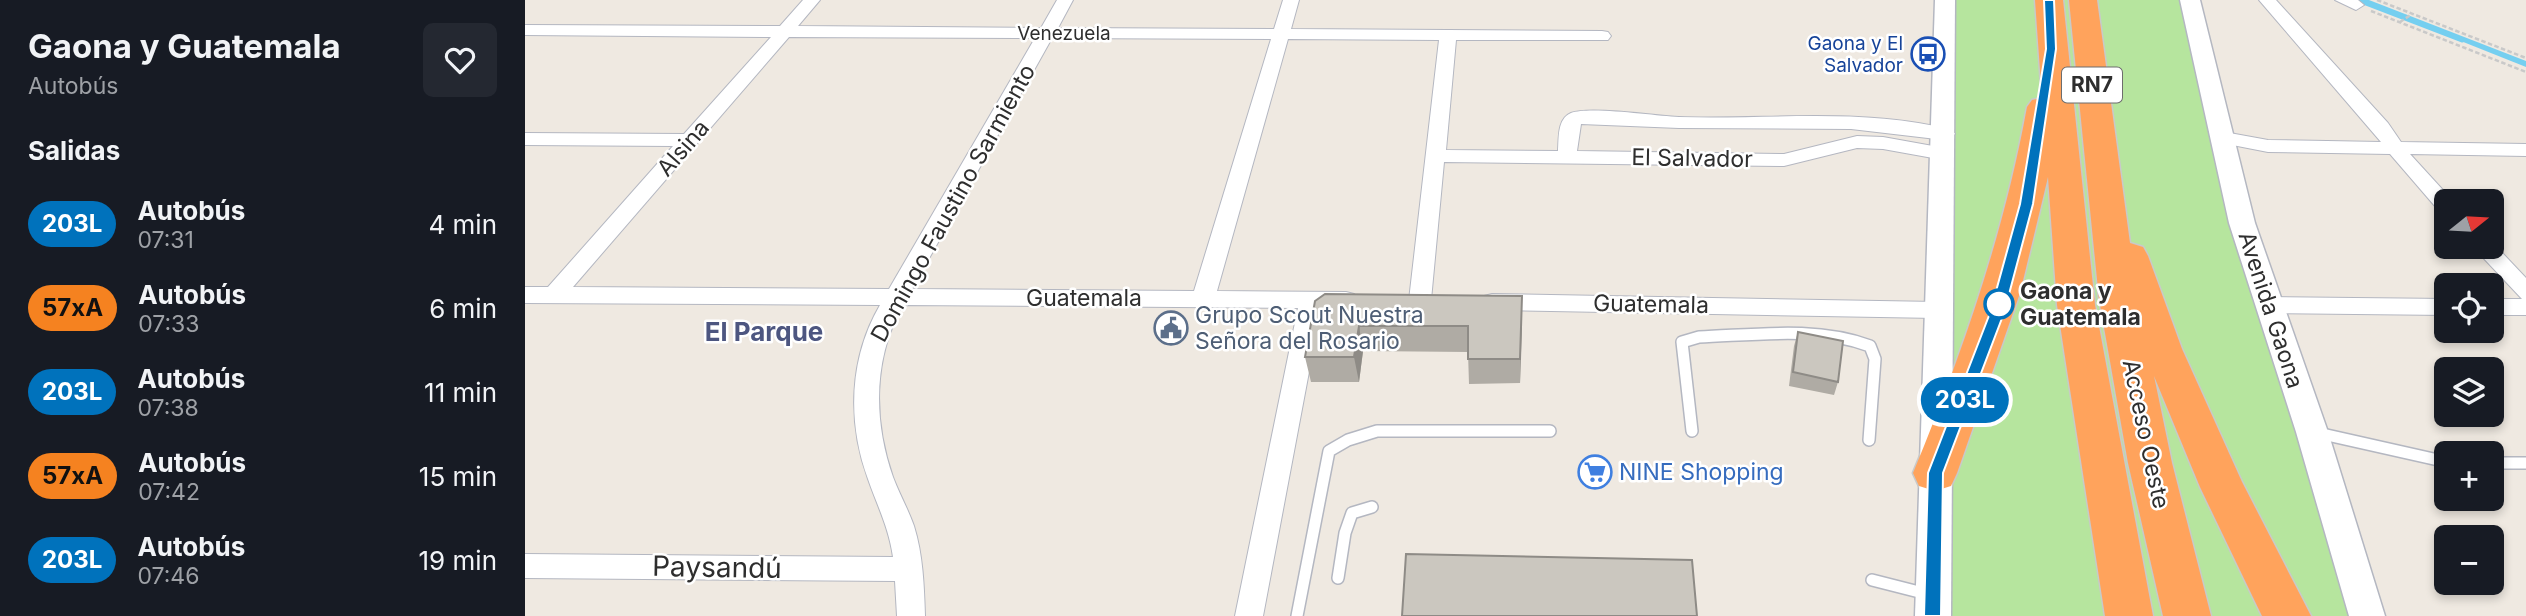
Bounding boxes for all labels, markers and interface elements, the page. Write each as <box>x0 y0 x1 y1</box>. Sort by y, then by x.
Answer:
street label: Venezuela <box>1017 22 1111 45</box>
button: heart <box>423 23 497 97</box>
text: Gaona y Guatemala <box>28 26 341 66</box>
place label: Gaona y El Salvador <box>1807 32 1903 77</box>
bus stop icon: Gaona y El Salvador <box>1909 35 1947 73</box>
street label: Domingo Faustino Sarmiento <box>865 59 1041 347</box>
road number: RN7 <box>2062 68 2122 102</box>
text: Autobús <box>28 72 118 100</box>
street label: Alsina <box>651 114 715 182</box>
text: Salidas <box>28 135 120 166</box>
street label: El Salvador <box>1631 143 1753 173</box>
north arrow <box>2434 189 2504 259</box>
map controls <box>2434 189 2504 595</box>
text: Autobús <box>137 195 245 226</box>
text: 203L <box>42 209 102 238</box>
text: 4 min <box>428 209 497 240</box>
text: 07:31 <box>137 226 194 254</box>
street label: Avenida Gaona <box>2232 228 2310 392</box>
button: locate <box>2434 273 2504 343</box>
place label: Gaona y Guatemala <box>2020 277 2141 331</box>
text: Autobús <box>138 279 246 310</box>
street label: Guatemala <box>1026 284 1142 312</box>
street label: Guatemala <box>1593 289 1709 319</box>
marker: Gaona y Guatemala <box>1984 289 2014 319</box>
text: 57xA <box>42 293 103 322</box>
text: 6 min <box>429 293 497 324</box>
place label: Grupo Scout Nuestra Señora del Rosario <box>1195 301 1424 355</box>
public building icon: Grupo Scout Nuestra Señora del Rosario <box>1152 309 1190 347</box>
text: 07:33 <box>138 310 199 338</box>
district label: El Parque <box>705 316 823 347</box>
street label: Acceso Oeste <box>2117 357 2175 511</box>
button: layers <box>2434 357 2504 427</box>
text: Autobús <box>137 363 245 394</box>
text: 203L <box>42 377 102 406</box>
text: 11 min <box>424 377 497 408</box>
line badge: 203L <box>1916 377 2014 423</box>
text: 203L <box>1935 385 1995 414</box>
text: 07:38 <box>137 394 199 422</box>
button: + <box>2434 441 2504 511</box>
text: Autobús <box>138 447 246 478</box>
supermarket icon: NINE Shopping <box>1576 453 1614 491</box>
place label: NINE Shopping <box>1619 458 1784 486</box>
text: 57xA <box>42 461 103 490</box>
text: 15 min <box>419 461 497 492</box>
text: 07:42 <box>138 478 200 506</box>
button: − <box>2434 525 2504 595</box>
text: Autobús <box>137 531 245 562</box>
text: 203L <box>42 545 102 574</box>
text: 19 min <box>419 545 497 576</box>
street label: Paysandú <box>652 549 782 585</box>
text: 07:46 <box>137 562 199 590</box>

